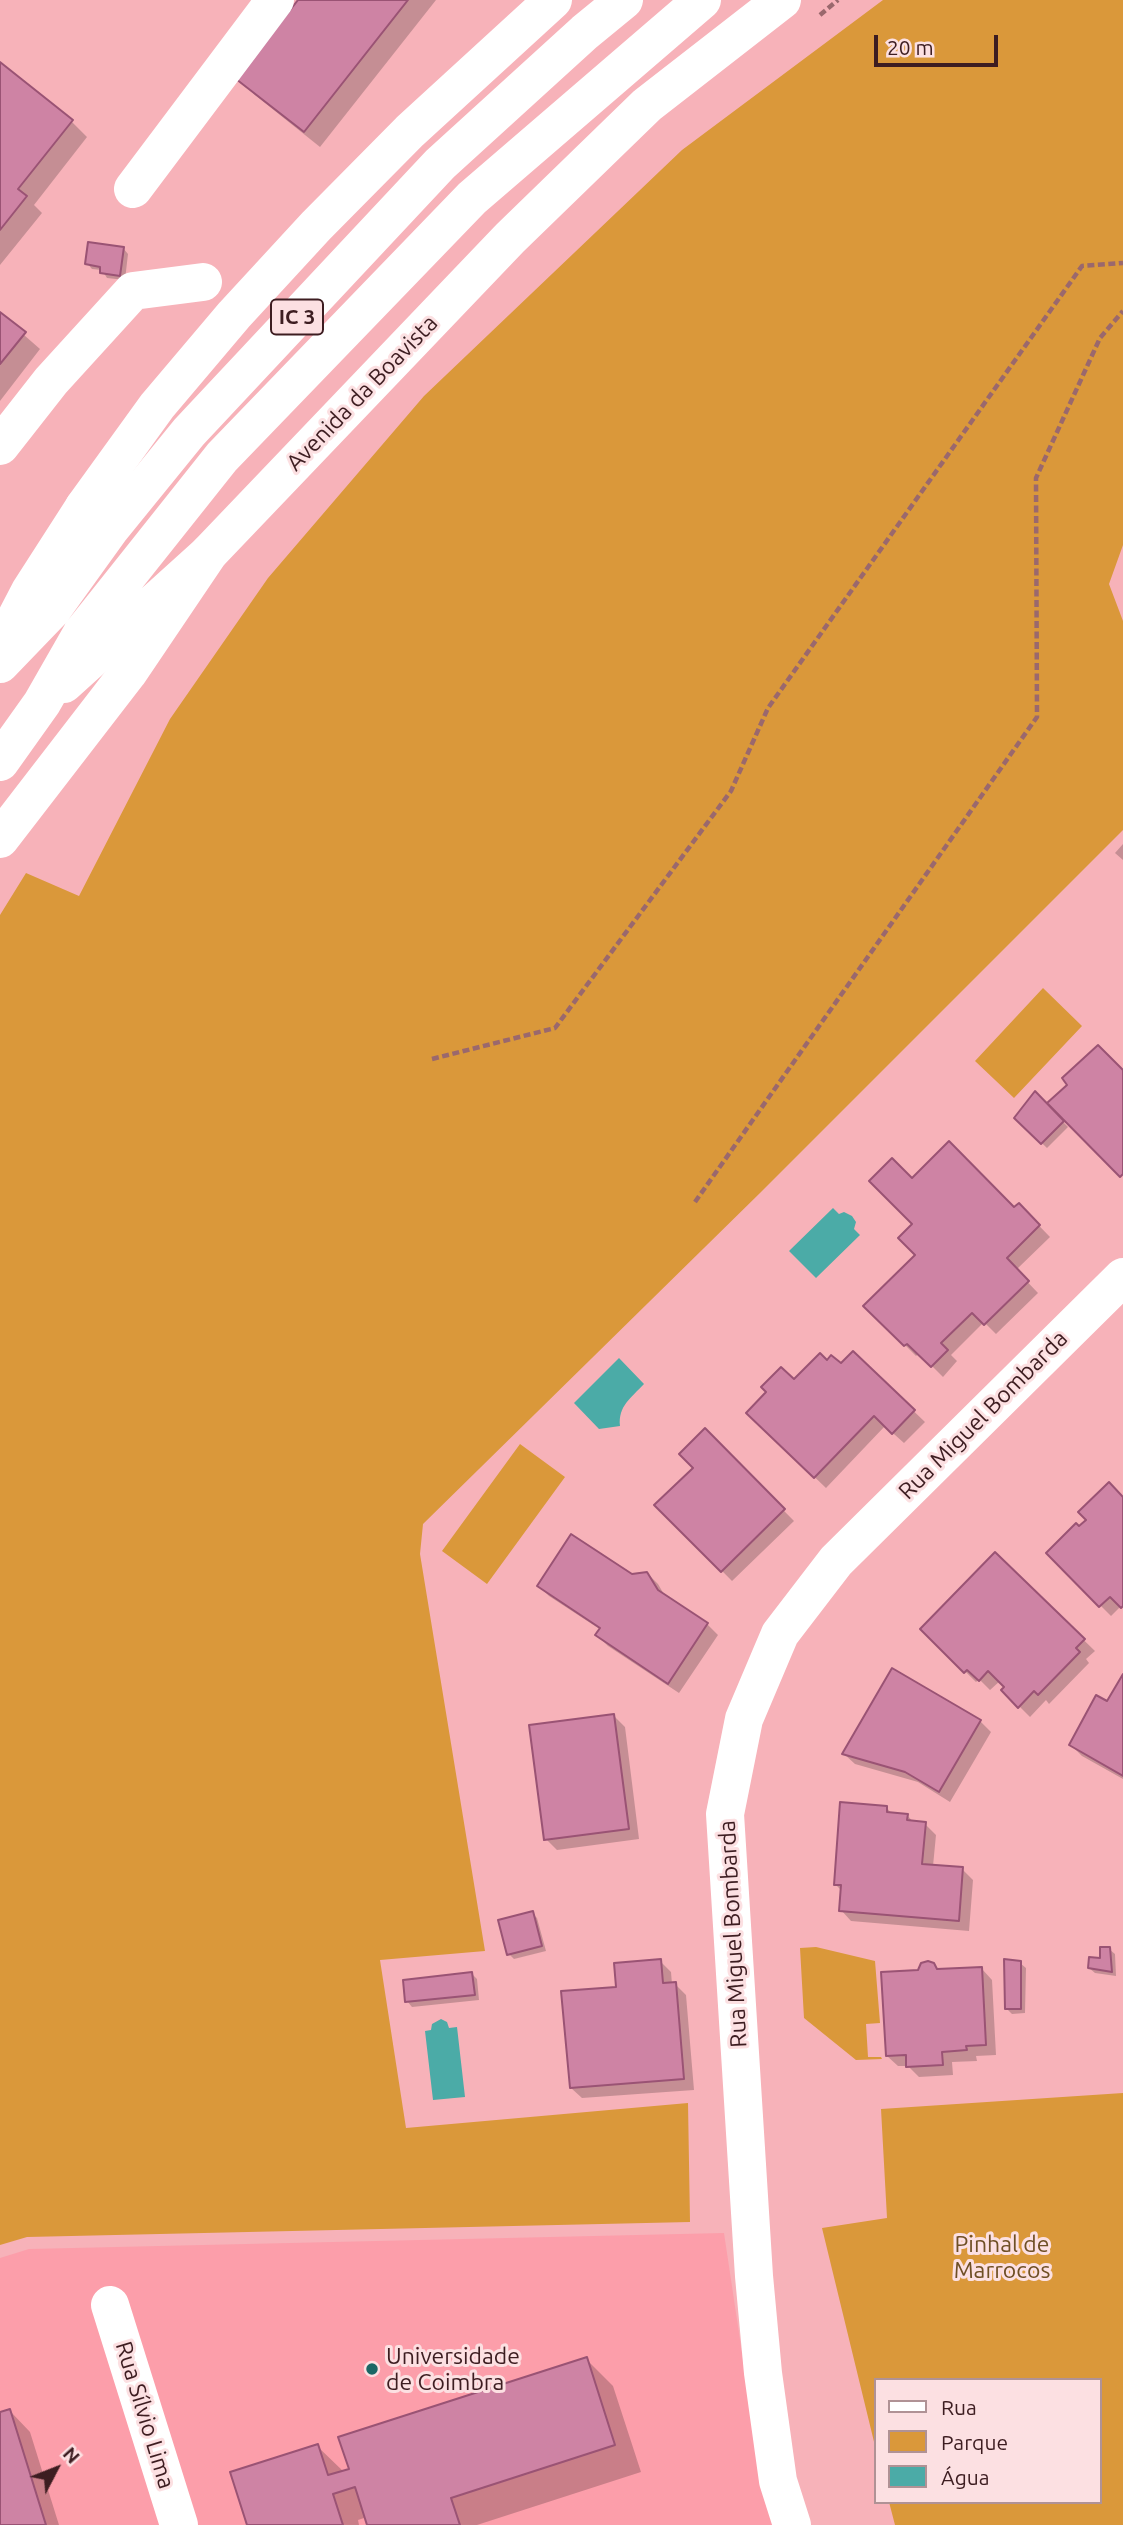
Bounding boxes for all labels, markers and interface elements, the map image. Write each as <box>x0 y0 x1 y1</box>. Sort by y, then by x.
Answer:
scale bar <box>878 21 1002 65</box>
text: 20 m <box>887 35 934 59</box>
road number: IC 3 <box>271 300 323 334</box>
street label: Avenida da Boavista <box>281 309 443 477</box>
street label: Rua Miguel Bombarda <box>893 1325 1073 1505</box>
street label: Rua Miguel Bombarda <box>713 1820 753 2048</box>
park label: Pinhal de Marrocos <box>954 2230 1050 2284</box>
street label: Rua Sílvio Lima <box>109 2338 181 2492</box>
place label: Universidade de Coimbra <box>386 2342 520 2396</box>
marker: Universidade de Coimbra <box>364 2361 380 2377</box>
legend <box>874 2378 1102 2504</box>
text: Rua <box>941 2395 977 2419</box>
text: Parque <box>941 2430 1008 2454</box>
north arrow <box>21 2434 91 2504</box>
text: N <box>59 2442 85 2468</box>
text: Água <box>941 2465 990 2489</box>

